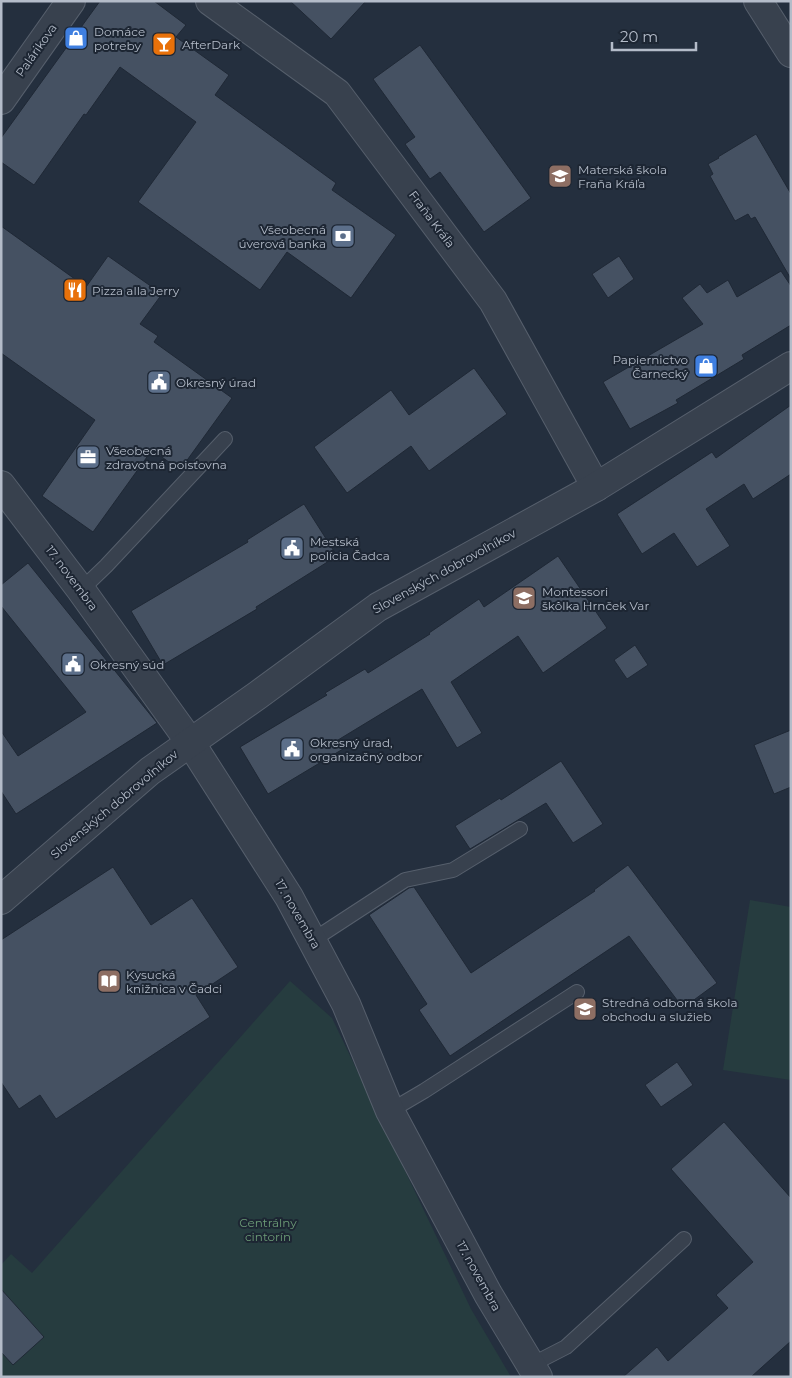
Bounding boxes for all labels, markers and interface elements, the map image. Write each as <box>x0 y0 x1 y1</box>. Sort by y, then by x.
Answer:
scale bar <box>612 20 696 52</box>
street label: Palárikova <box>12 21 60 79</box>
place label: Domáce potreby <box>94 24 145 53</box>
shop icon: Domáce potreby <box>63 25 89 51</box>
text: 20 m <box>620 27 658 46</box>
bar icon: AfterDark <box>151 31 177 57</box>
place label: AfterDark <box>182 37 241 52</box>
place label: Materská škola Fraňa Kráľa <box>578 162 667 191</box>
school or university icon: Materská škola Fraňa Kráľa <box>547 163 573 189</box>
street label: Fraňa Kráľa <box>406 188 458 250</box>
place label: Všeobecná úverová banka <box>238 222 326 251</box>
bank icon: Všeobecná úverová banka <box>330 223 356 249</box>
restaurant icon: Pizza alla Jerry <box>62 277 88 303</box>
place label: Pizza alla Jerry <box>92 283 180 298</box>
place label: Papiernictvo Čarnecký <box>612 352 688 381</box>
shop icon: Papiernictvo Čarnecký <box>693 353 719 379</box>
public building icon: Okresný úrad <box>146 369 172 395</box>
place label: Okresný úrad <box>176 375 256 390</box>
place label: Všeobecná zdravotná poisťovna <box>106 443 227 472</box>
office icon: Všeobecná zdravotná poisťovna <box>75 444 101 470</box>
street label: Slovenských dobrovoľníkov <box>370 525 519 617</box>
place label: Mestská polícia Čadca <box>310 534 390 563</box>
public building icon: Mestská polícia Čadca <box>279 535 305 561</box>
street label: 17. novembra <box>43 542 101 614</box>
place label: Montessori škôlka Hrnček Var <box>542 584 649 613</box>
school or university icon: Montessori škôlka Hrnček Var <box>511 585 537 611</box>
public building icon: Okresný súd <box>60 651 86 677</box>
place label: Okresný súd <box>90 657 165 672</box>
place label: Okresný úrad, organizačný odbor <box>310 735 423 764</box>
public building icon: Okresný úrad, organizačný odbor <box>279 736 305 762</box>
street label: Slovenských dobrovoľníkov <box>47 746 181 862</box>
street label: 17. novembra <box>272 877 324 951</box>
place label: Kysucká knižnica v Čadci <box>126 967 222 996</box>
library icon: Kysucká knižnica v Čadci <box>96 968 122 994</box>
place label: Stredná odborná škola obchodu a služieb <box>602 995 738 1024</box>
school or university icon: Stredná odborná škola obchodu a služieb <box>572 996 598 1022</box>
park label: Centrálny cintorín <box>239 1215 297 1244</box>
street label: 17. novembra <box>454 1238 504 1314</box>

